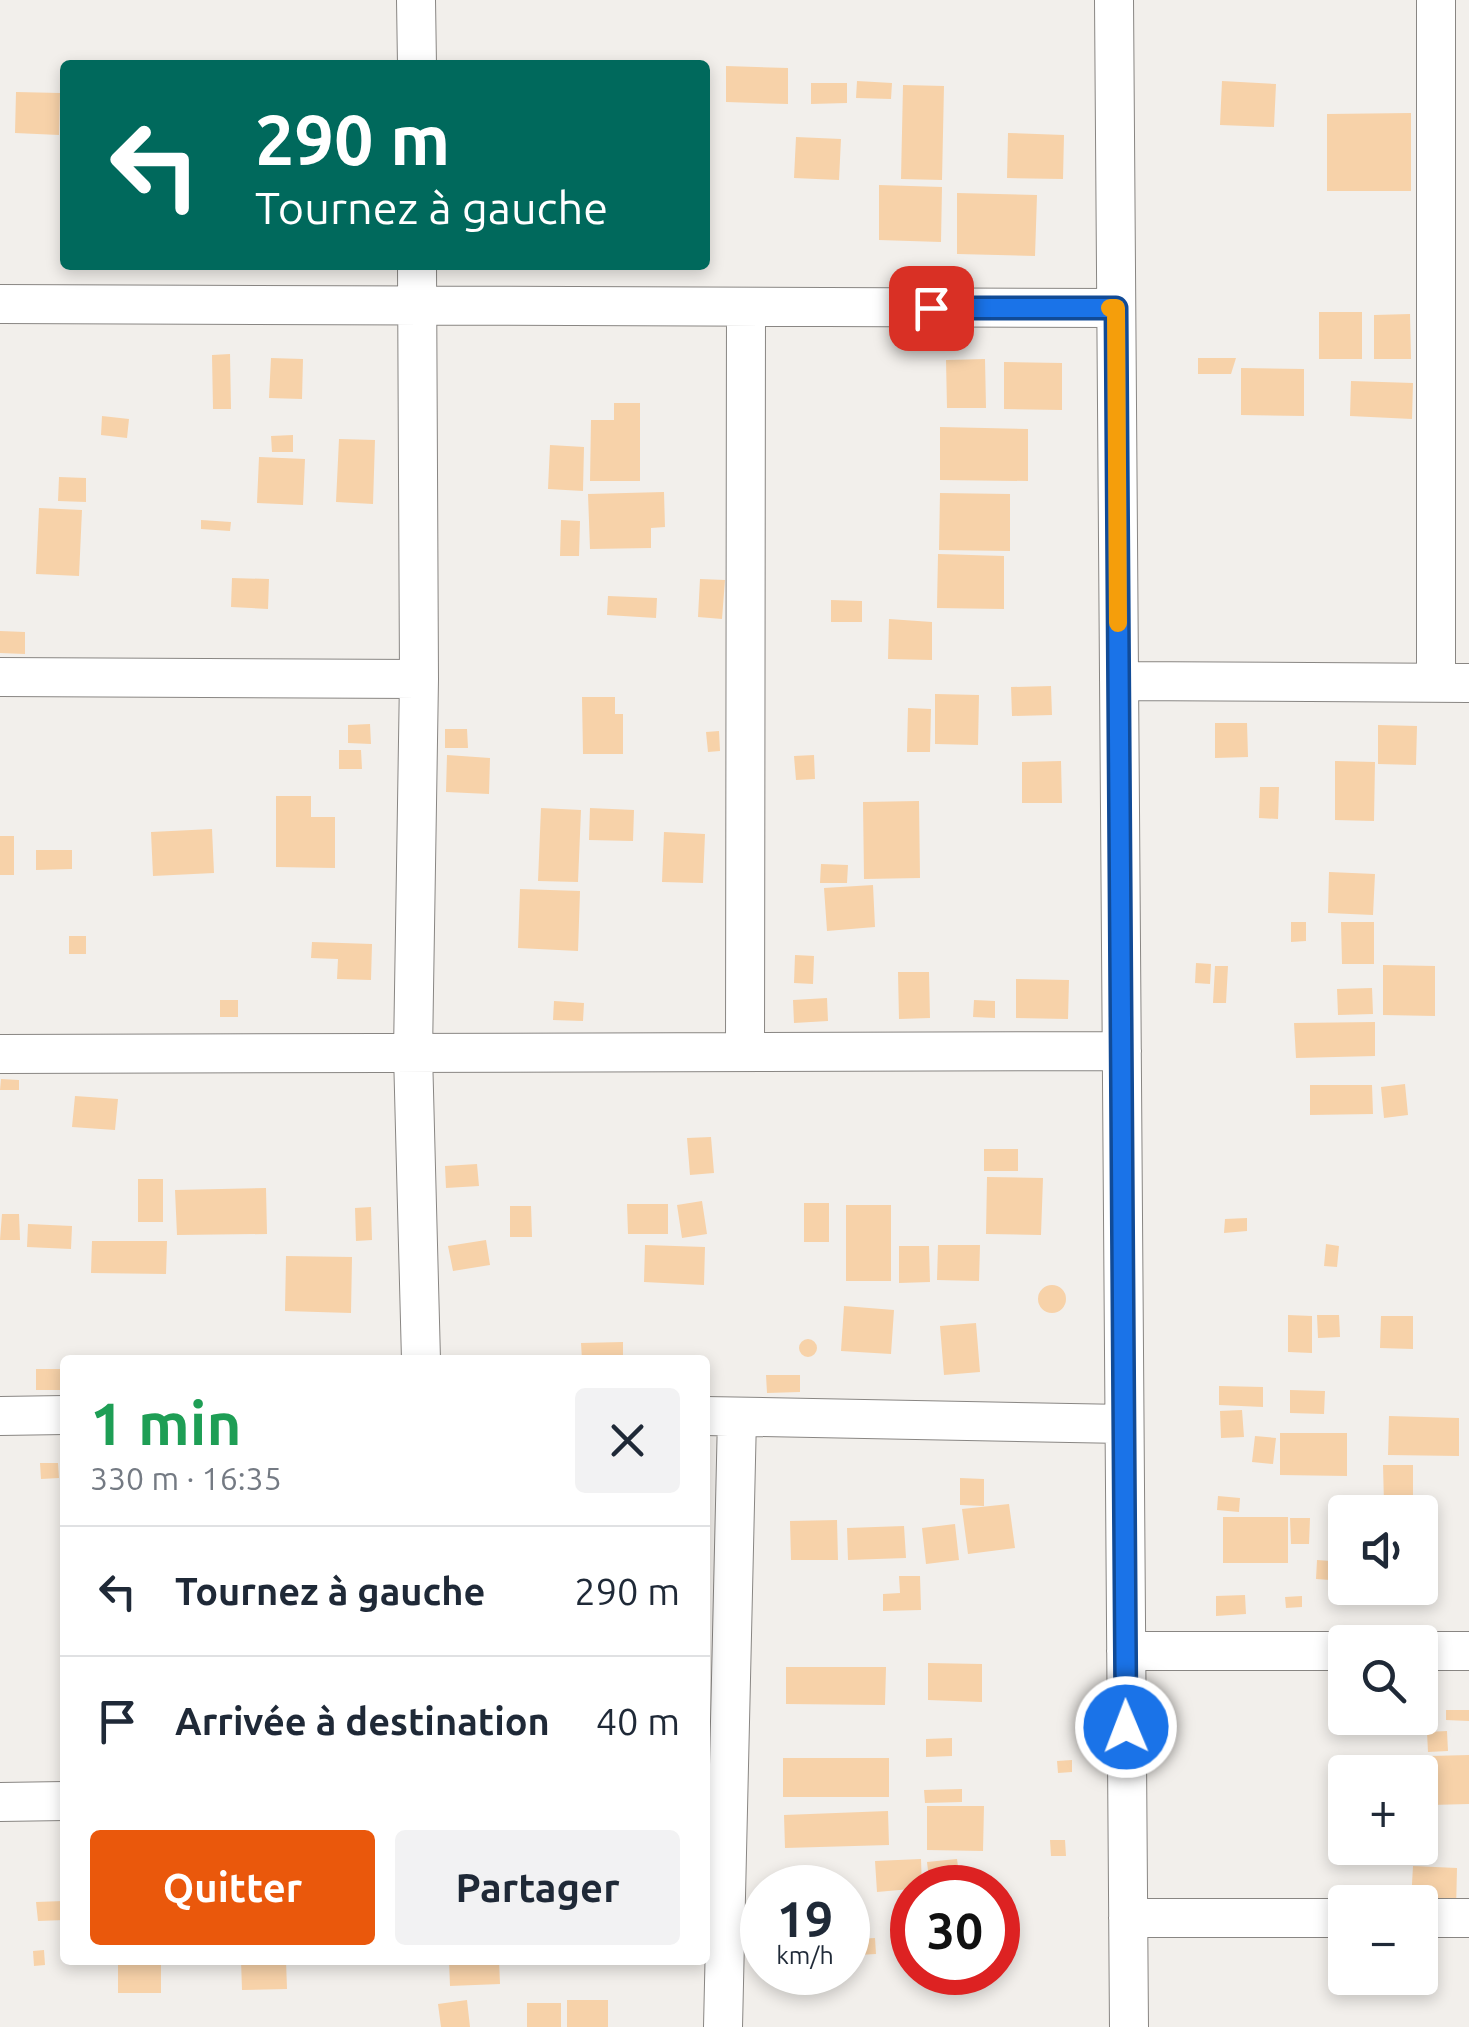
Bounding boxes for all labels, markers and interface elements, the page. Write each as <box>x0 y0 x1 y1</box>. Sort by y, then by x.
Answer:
icon: left <box>90 100 220 230</box>
text: 290 m <box>255 100 450 178</box>
text: Tournez à gauche <box>255 182 608 233</box>
pin <box>889 266 974 351</box>
icon: arrive <box>904 281 959 336</box>
button: close <box>575 1388 680 1493</box>
text: 1 min <box>90 1389 242 1456</box>
text: 330 m · 16:35 <box>90 1460 282 1496</box>
map controls <box>1328 1495 1438 1995</box>
button: sound <box>1328 1495 1438 1605</box>
icon: left <box>90 1564 145 1619</box>
text: Tournez à gauche <box>175 1570 485 1612</box>
text: 290 m <box>574 1570 680 1612</box>
button: search <box>1328 1625 1438 1735</box>
position arrow <box>1074 1675 1178 1779</box>
icon: arrive <box>90 1694 145 1749</box>
text: Arrivée à destination <box>175 1700 550 1742</box>
text: 40 m <box>596 1700 680 1742</box>
button: + <box>1328 1755 1438 1865</box>
button: Quitter <box>90 1830 375 1945</box>
button: Partager <box>395 1830 680 1945</box>
speed limit sign: 30 <box>890 1865 1020 1995</box>
button: − <box>1328 1885 1438 1995</box>
text: 19 <box>777 1890 833 1946</box>
text: km/h <box>776 1941 834 1969</box>

